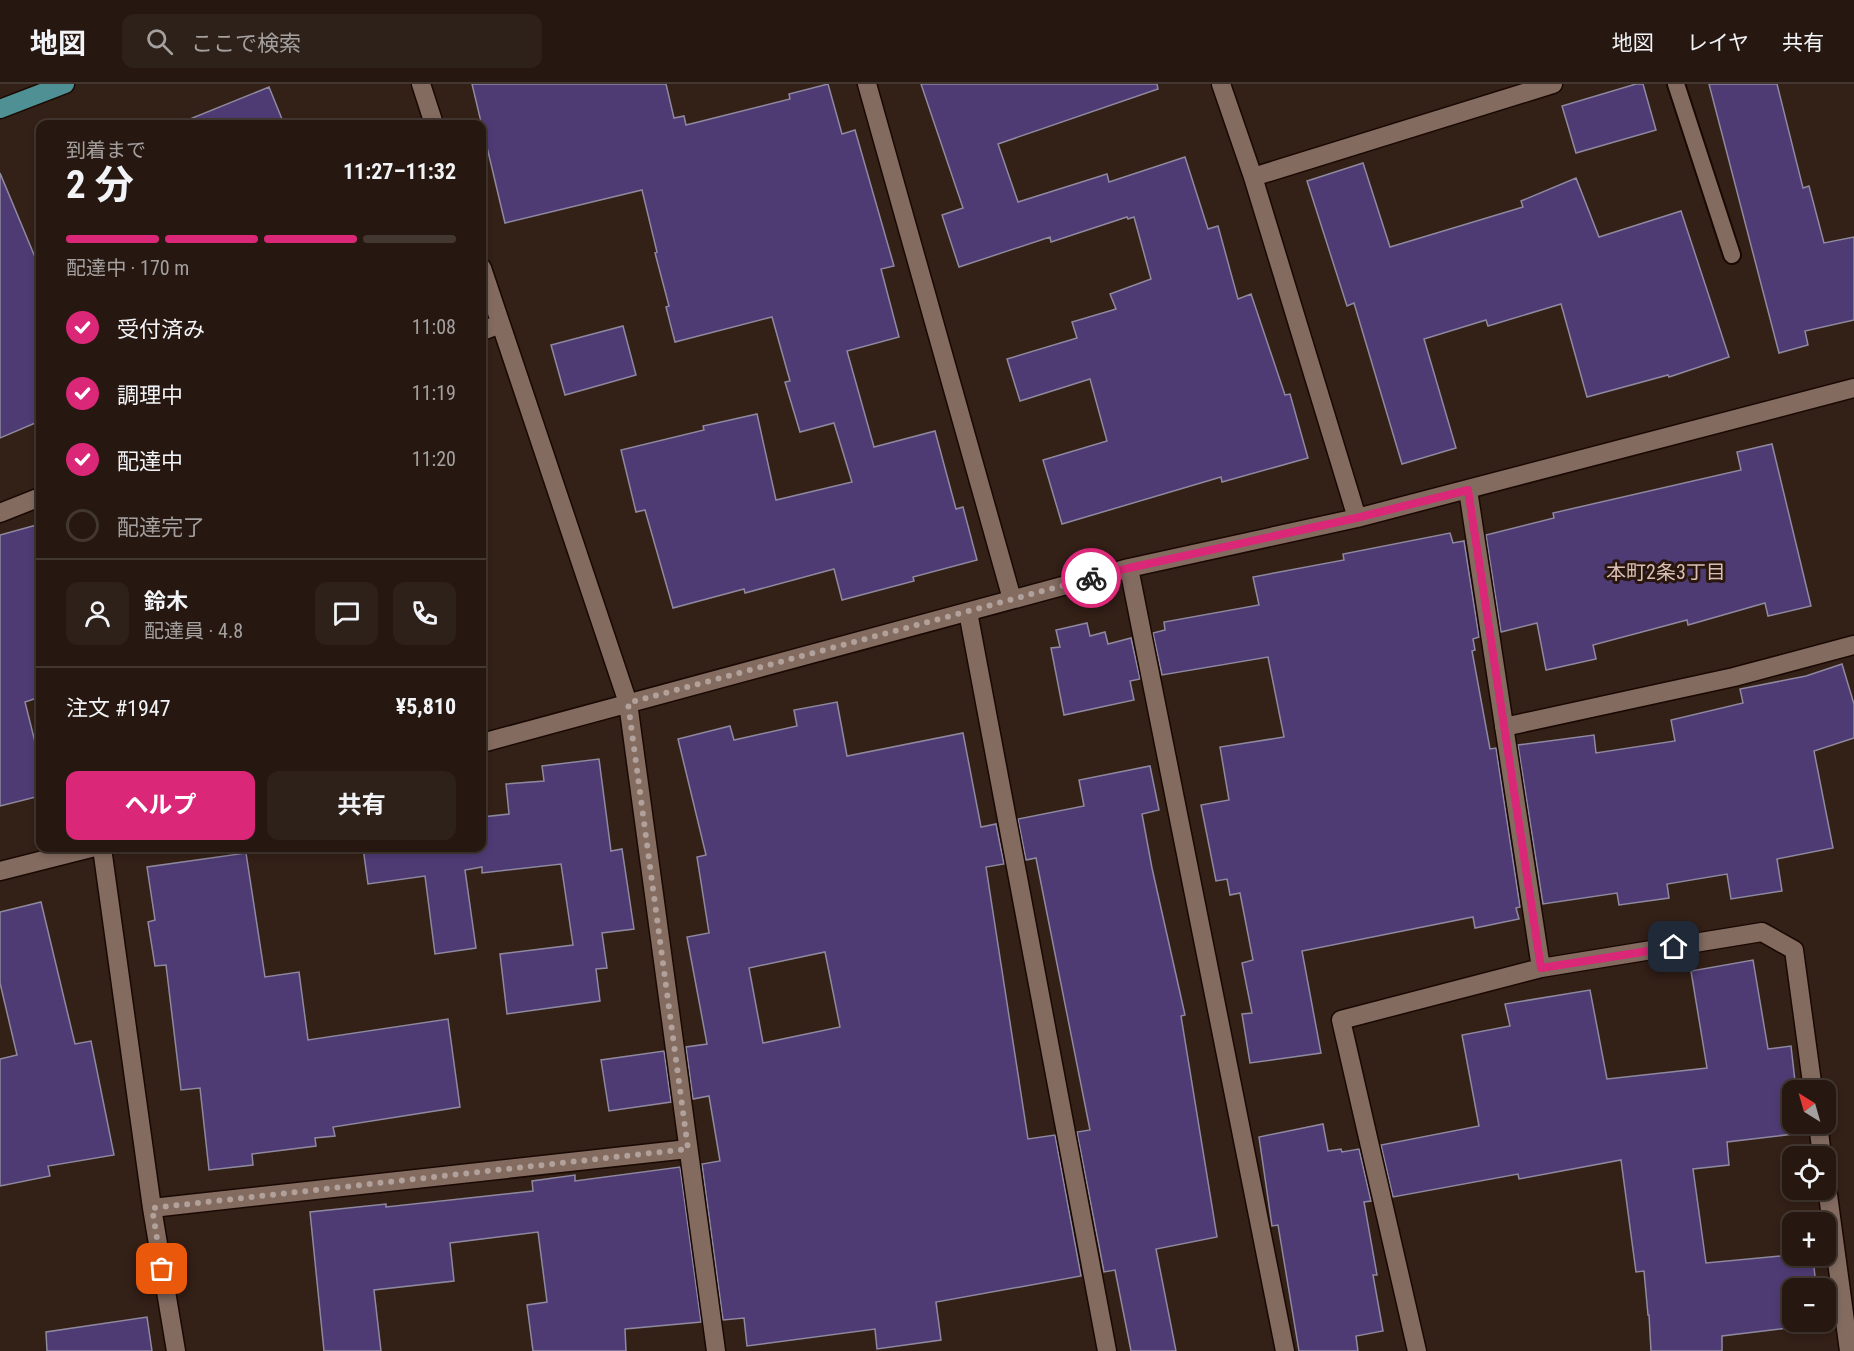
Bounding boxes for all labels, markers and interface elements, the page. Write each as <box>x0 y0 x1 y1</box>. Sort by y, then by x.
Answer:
search box <box>122 14 542 68</box>
icon: search <box>143 25 176 58</box>
text: 地図 <box>30 27 86 60</box>
text: ここで検索 <box>191 31 301 56</box>
text: 地図 <box>1612 31 1654 55</box>
text: レイヤ <box>1687 31 1749 55</box>
text: 共有 <box>1782 31 1824 55</box>
text: 到着まで <box>66 138 146 162</box>
text: 11:27–11:32 <box>343 159 456 184</box>
text: 2 分 <box>66 162 134 208</box>
text: 配達中 · 170 m <box>66 256 189 280</box>
icon: check <box>66 311 99 344</box>
text: 11:08 <box>412 315 456 339</box>
text: 受付済み <box>117 317 205 342</box>
icon: check <box>66 377 99 410</box>
text: 11:19 <box>412 381 456 405</box>
text: 調理中 <box>117 383 183 408</box>
icon: check <box>66 443 99 476</box>
text: 11:20 <box>412 447 456 471</box>
text: 配達中 <box>117 449 183 474</box>
text: 配達完了 <box>117 515 205 540</box>
courier <box>1061 548 1121 608</box>
district label: 本町2条3丁目 <box>1606 560 1726 584</box>
icon: bike <box>1075 562 1108 595</box>
button: person <box>66 582 129 645</box>
button: chat <box>315 582 378 645</box>
button: phone <box>393 582 456 645</box>
text: 鈴木 <box>144 589 188 614</box>
text: 配達員 · 4.8 <box>144 619 243 643</box>
text: ¥5,810 <box>396 694 456 719</box>
text: 注文 #1947 <box>66 696 171 721</box>
button: ヘルプ <box>66 771 255 840</box>
button: 共有 <box>267 771 456 840</box>
pin <box>1648 921 1699 972</box>
icon: home <box>1657 930 1690 963</box>
north arrow <box>1782 1080 1836 1134</box>
map controls <box>1782 1080 1836 1332</box>
button: locate <box>1782 1146 1836 1200</box>
button: + <box>1782 1212 1836 1266</box>
pin <box>136 1243 187 1294</box>
icon: bag <box>145 1252 178 1285</box>
button: − <box>1782 1278 1836 1332</box>

